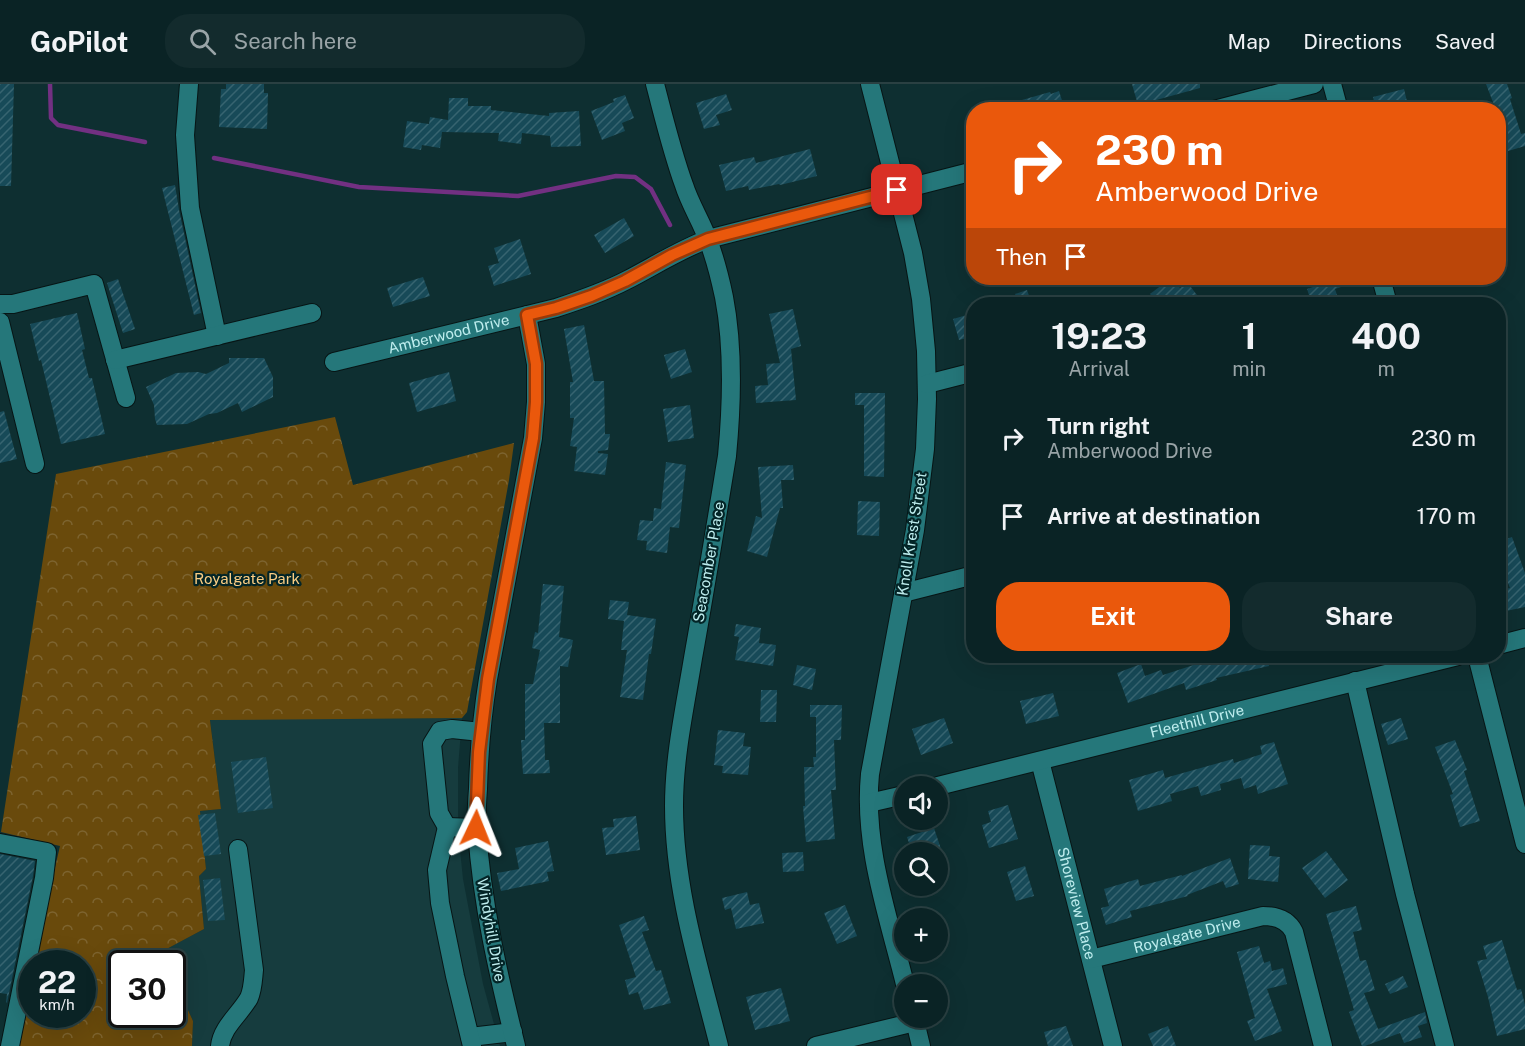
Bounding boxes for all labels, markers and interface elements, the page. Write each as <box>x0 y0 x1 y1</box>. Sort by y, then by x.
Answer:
search box <box>165 14 585 68</box>
text: GoPilot <box>30 25 129 58</box>
icon: search <box>186 25 219 58</box>
text: Search here <box>234 28 357 54</box>
text: Map <box>1228 29 1270 54</box>
text: Directions <box>1303 29 1402 54</box>
text: Saved <box>1435 29 1495 54</box>
text: 230 m <box>1095 125 1224 174</box>
icon: right <box>996 126 1074 204</box>
pin <box>871 164 922 215</box>
icon: arrive <box>880 173 913 206</box>
text: Amberwood Drive <box>1095 175 1318 207</box>
icon: arrive <box>1059 240 1092 273</box>
text: Then <box>996 244 1047 270</box>
street label: Amberwood Drive <box>386 311 511 357</box>
text: 19:23 <box>1051 315 1147 357</box>
text: 1 <box>1241 315 1257 357</box>
text: 400 <box>1351 315 1421 357</box>
text: Arrival <box>1068 357 1130 381</box>
text: min <box>1232 357 1266 381</box>
text: m <box>1377 357 1395 381</box>
text: Turn right <box>1047 413 1150 439</box>
icon: right <box>996 422 1029 455</box>
text: 230 m <box>1411 425 1476 451</box>
text: Amberwood Drive <box>1047 439 1213 463</box>
street label: Knoll Krest Street <box>893 471 930 597</box>
street label: Seacomber Place <box>690 500 727 624</box>
icon: arrive <box>996 500 1029 533</box>
text: Arrive at destination <box>1047 503 1260 529</box>
text: 170 m <box>1416 503 1476 529</box>
park label: Royalgate Park <box>194 570 300 587</box>
button: Exit <box>996 582 1230 651</box>
button: Share <box>1242 582 1476 651</box>
street label: Fleethill Drive <box>1148 701 1246 741</box>
map controls <box>894 776 948 1028</box>
button: sound <box>894 776 948 830</box>
position arrow <box>444 796 508 860</box>
button: search <box>894 842 948 896</box>
street label: Shoreview Place <box>1054 845 1099 961</box>
street label: Windyhill Drive <box>474 877 509 983</box>
button: + <box>894 908 948 962</box>
street label: Royalgate Drive <box>1132 913 1242 956</box>
speed limit sign: 30 <box>108 950 186 1028</box>
text: 22 <box>38 964 76 1000</box>
button: − <box>894 974 948 1028</box>
text: km/h <box>39 996 75 1013</box>

